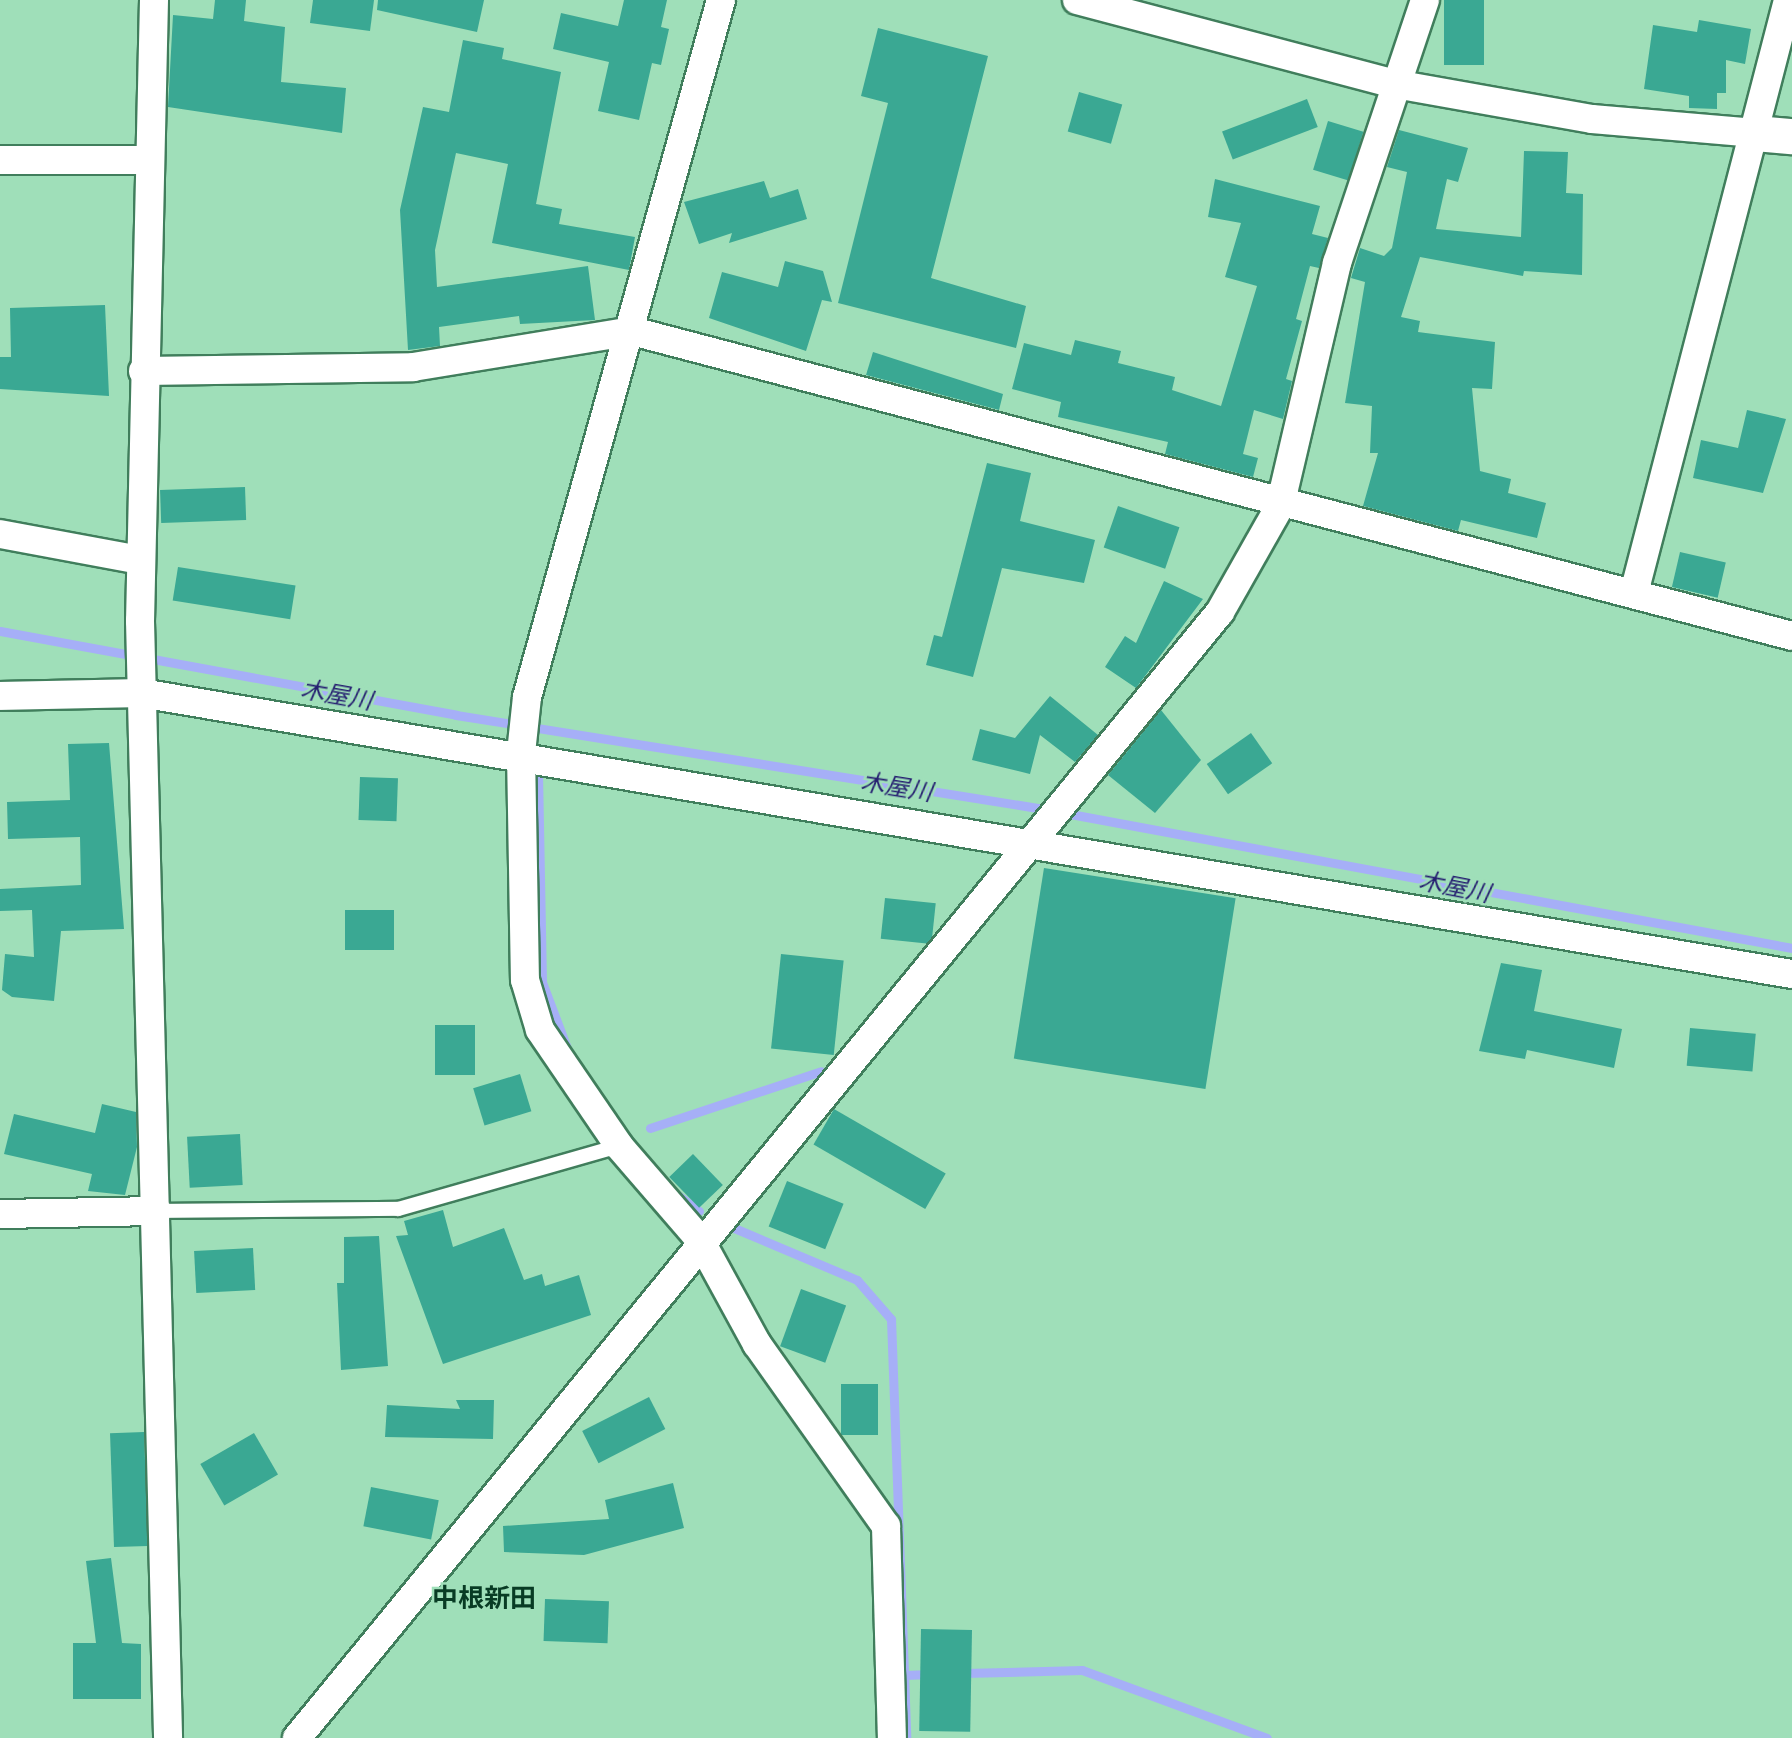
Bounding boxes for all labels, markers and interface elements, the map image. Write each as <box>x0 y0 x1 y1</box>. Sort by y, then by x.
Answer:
water label: 木屋川 <box>299 673 375 713</box>
water label: 木屋川 <box>859 765 935 805</box>
water label: 木屋川 <box>1417 864 1493 906</box>
district label: 中根新田 <box>432 1580 536 1612</box>

